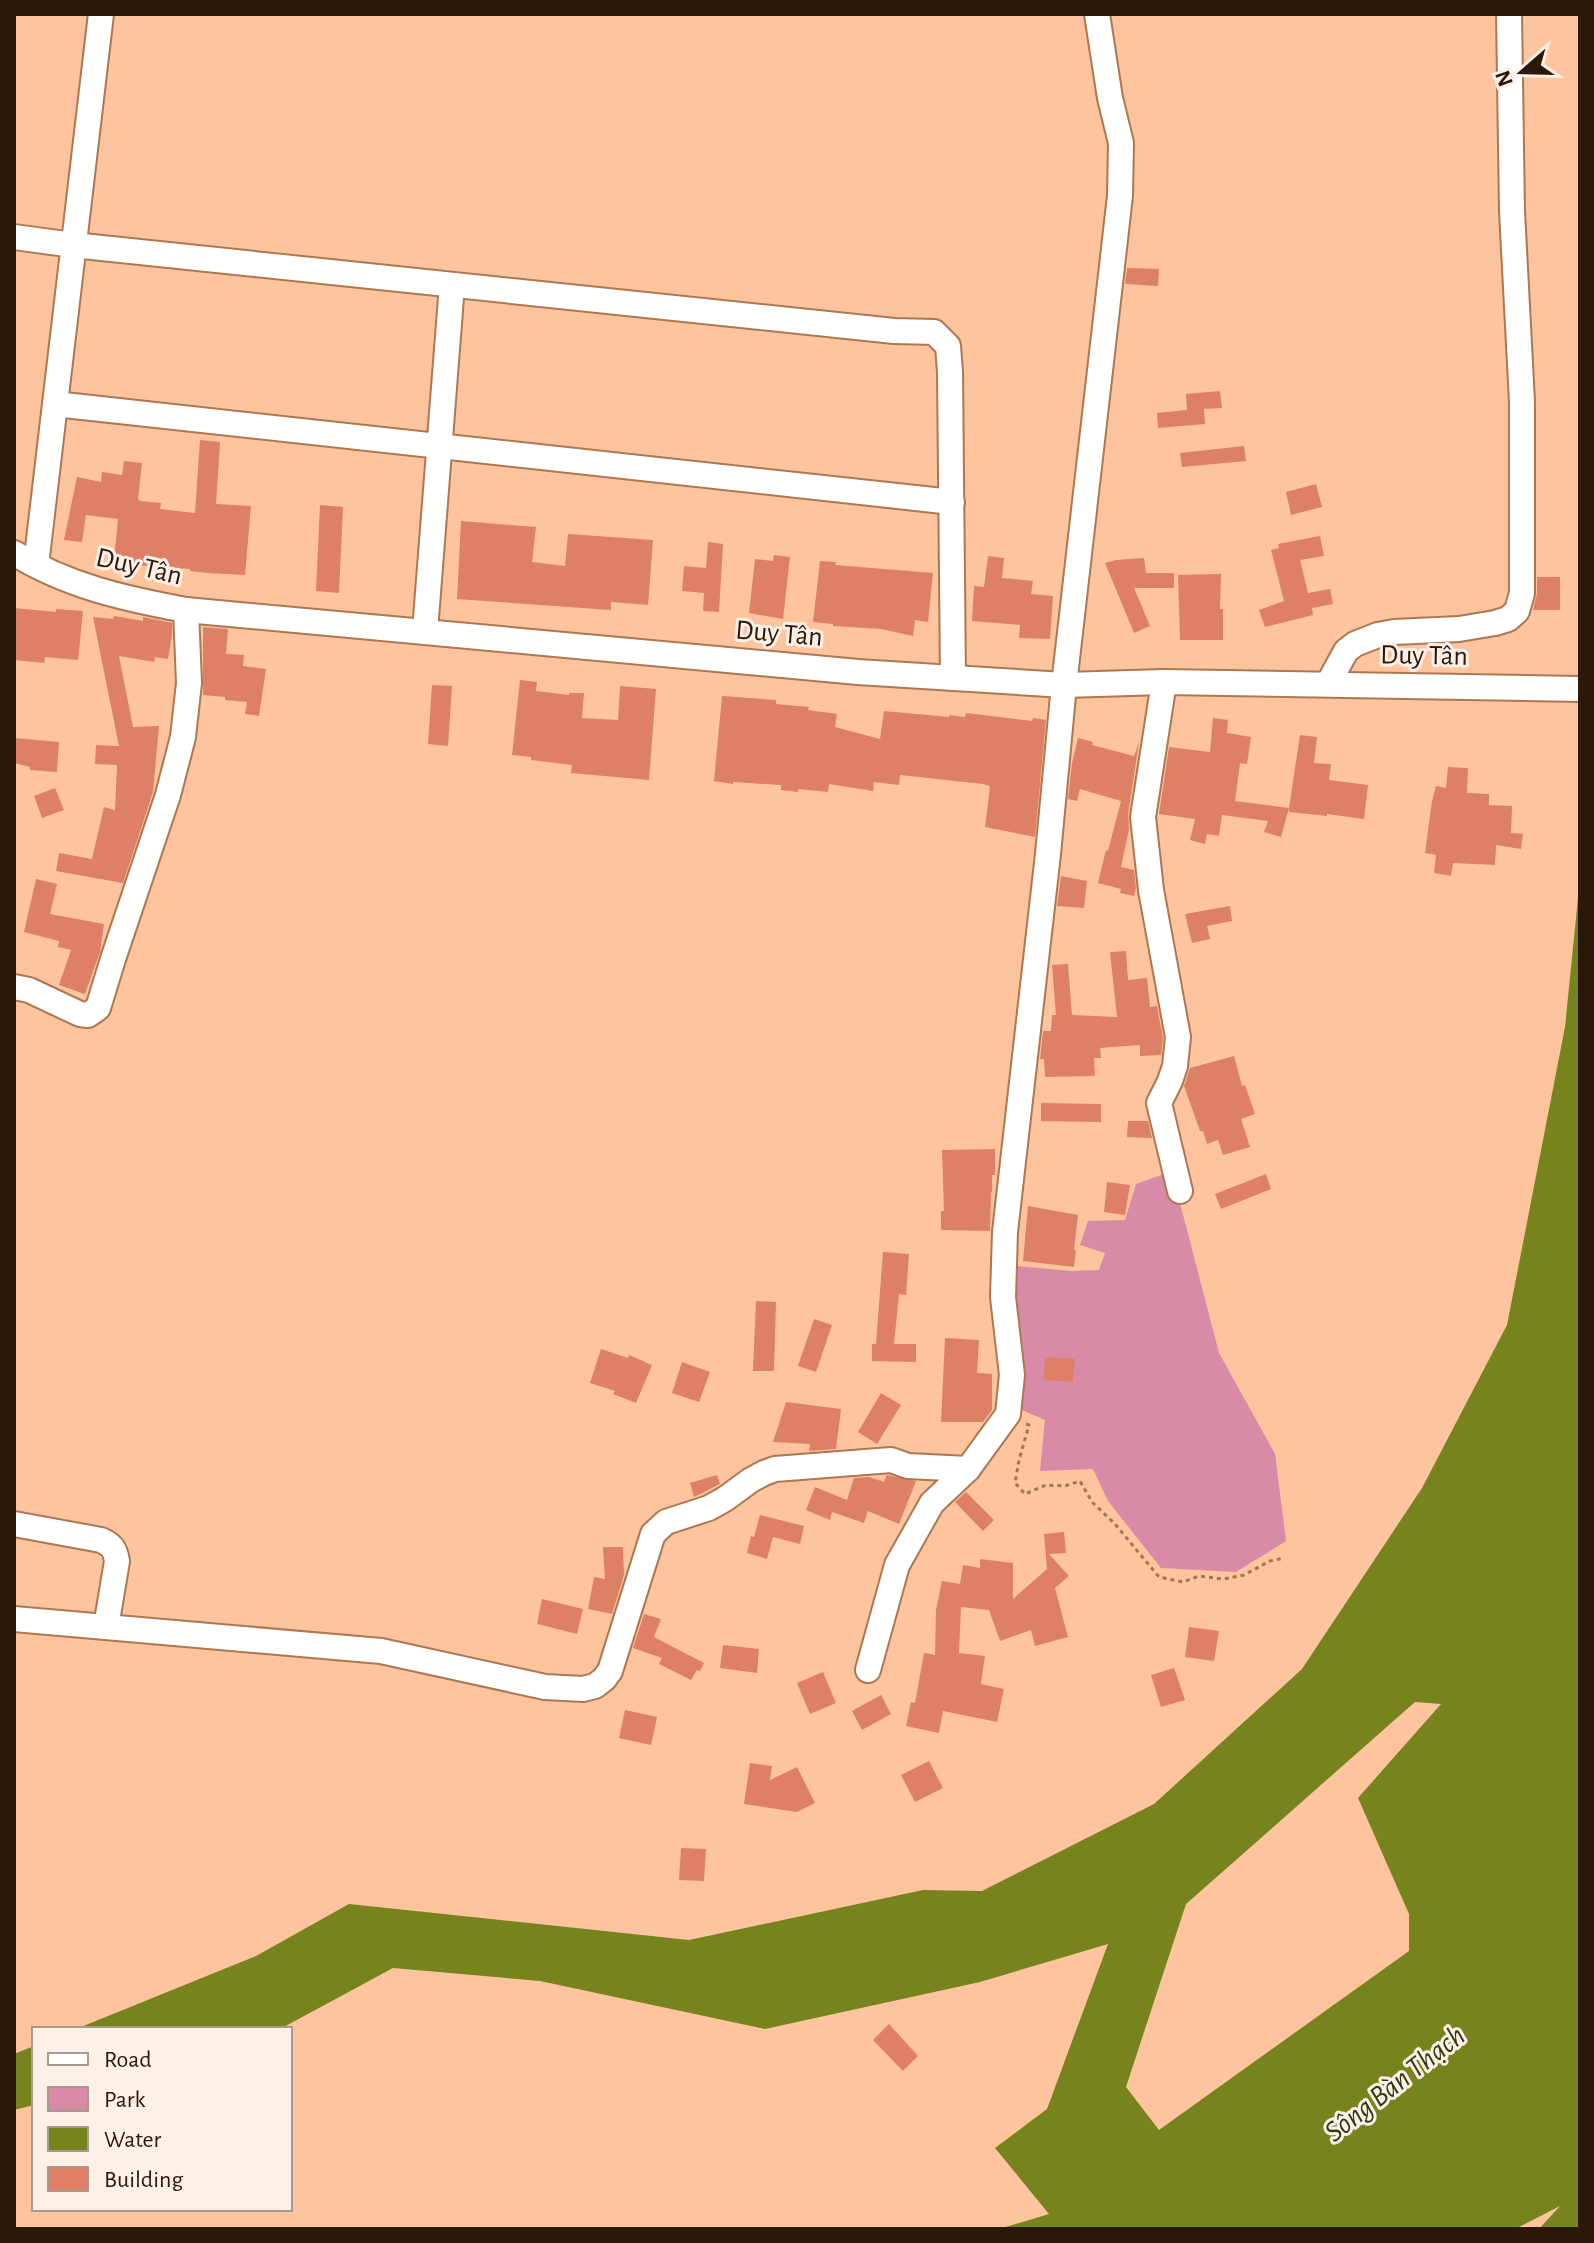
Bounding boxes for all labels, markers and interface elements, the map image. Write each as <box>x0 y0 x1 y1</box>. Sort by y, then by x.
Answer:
north arrow <box>1482 32 1562 112</box>
text: N <box>1491 68 1517 89</box>
street label: Duy Tân <box>93 544 185 590</box>
street label: Duy Tân <box>734 616 824 652</box>
street label: Duy Tân <box>1380 641 1468 671</box>
water label: Sông Bàn Thạch <box>1319 2020 1471 2148</box>
legend <box>32 2027 292 2211</box>
text: Road <box>104 2048 152 2072</box>
text: Park <box>104 2088 145 2112</box>
text: Water <box>104 2128 162 2152</box>
text: Building <box>104 2168 183 2192</box>

